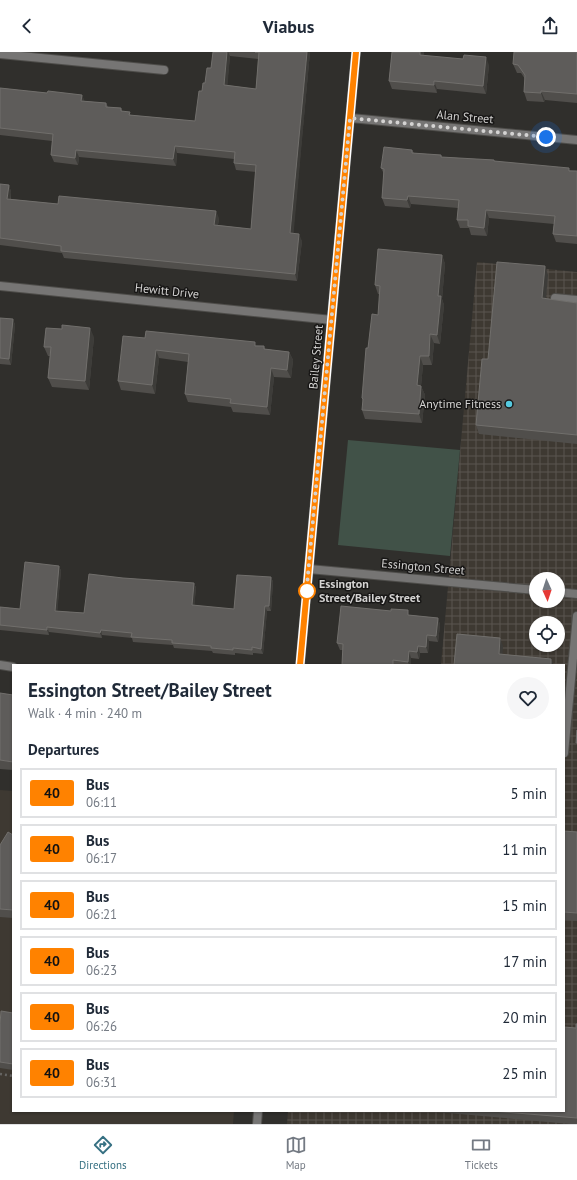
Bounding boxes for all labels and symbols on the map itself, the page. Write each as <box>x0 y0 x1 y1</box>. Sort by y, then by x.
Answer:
street label: Alan Street <box>436 107 494 126</box>
your location <box>536 127 556 147</box>
street label: Hewitt Drive <box>134 280 200 301</box>
street label: Bailey Street <box>305 324 326 390</box>
place label: Anytime Fitness <box>419 396 501 411</box>
marker: Anytime Fitness <box>504 399 514 409</box>
street label: Essington Street <box>381 555 465 578</box>
north arrow <box>529 572 565 608</box>
place label: Essington Street/Bailey Street <box>319 576 421 605</box>
marker: Essington Street/Bailey Street <box>298 582 316 600</box>

